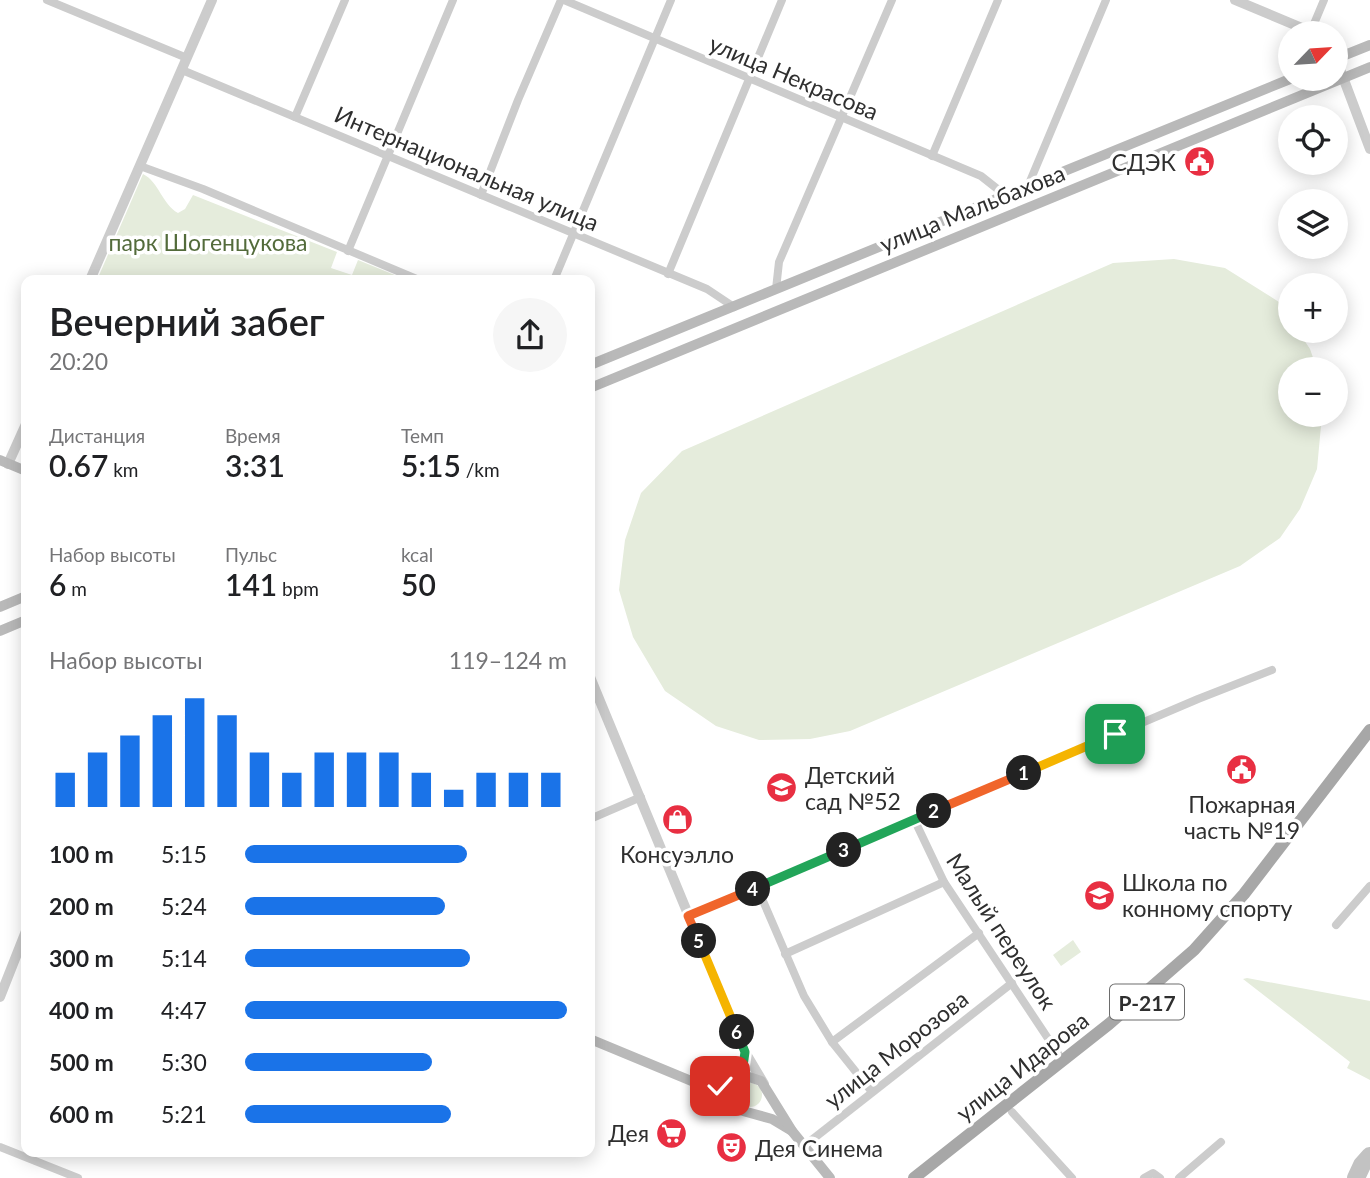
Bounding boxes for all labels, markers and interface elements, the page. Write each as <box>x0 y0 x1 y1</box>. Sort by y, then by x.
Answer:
north arrow <box>1278 21 1348 91</box>
map controls <box>1278 21 1348 427</box>
street label: улица Некрасова <box>705 29 883 125</box>
street label: Интернациональная улица <box>331 100 603 236</box>
button: locate <box>1278 105 1348 175</box>
public building icon: СДЭК <box>1182 145 1216 179</box>
place label: СДЭК <box>1112 148 1177 176</box>
street label: улица Мальбахова <box>875 158 1069 258</box>
button: layers <box>1278 189 1348 259</box>
park label: парк Шогенцукова <box>108 228 308 256</box>
button: + <box>1278 273 1348 343</box>
text: Вечерний забег <box>49 298 325 344</box>
button: share <box>493 298 567 372</box>
text: 20:20 <box>49 347 108 375</box>
button: − <box>1278 357 1348 427</box>
text: Дистанция <box>49 424 145 447</box>
text: Время <box>225 424 281 447</box>
text: Темп <box>401 424 444 447</box>
text: 0.67 <box>49 447 108 483</box>
text: 3:31 <box>225 447 285 483</box>
text: 5:15 <box>401 447 461 483</box>
text: km <box>108 458 138 481</box>
text: /km <box>461 458 500 481</box>
text: Набор высоты <box>49 543 176 566</box>
text: Пульс <box>225 543 277 566</box>
text: kcal <box>401 543 433 566</box>
text: 6 <box>49 566 66 602</box>
text: 141 <box>225 566 277 602</box>
text: 50 <box>401 566 436 602</box>
text: m <box>66 577 87 600</box>
text: bpm <box>277 577 319 600</box>
text: Набор высоты <box>49 646 203 674</box>
text: 119–124 m <box>449 646 567 674</box>
pin <box>1085 704 1145 764</box>
icon: arrive <box>1096 715 1134 753</box>
public building icon: Пожарная часть №19 <box>1225 753 1259 787</box>
pin: 1 <box>1006 756 1042 790</box>
place label: Детский сад №52 <box>805 761 901 815</box>
text: 1 <box>1018 761 1029 784</box>
school or university icon: Детский сад №52 <box>765 771 799 805</box>
place label: Пожарная часть №19 <box>1184 790 1300 844</box>
pin: 2 <box>916 794 951 828</box>
text: 2 <box>928 799 939 822</box>
shop icon: Консуэлло <box>660 803 694 837</box>
pin: 3 <box>826 832 862 868</box>
text: 3 <box>838 838 849 861</box>
text: 100 m <box>49 840 114 868</box>
text: 5:15 <box>161 840 207 868</box>
place label: Консуэлло <box>620 840 734 868</box>
street label: Малый переулок <box>941 848 1063 1014</box>
place label: Школа по конному спорту <box>1122 868 1293 922</box>
pin: 4 <box>736 872 770 906</box>
text: 4 <box>747 877 758 900</box>
school or university icon: Школа по конному спорту <box>1082 878 1116 912</box>
text: 200 m <box>49 892 114 920</box>
text: 5:24 <box>161 892 207 920</box>
pin: 5 <box>682 923 716 958</box>
text: 5 <box>693 929 704 952</box>
text: 300 m <box>49 944 114 972</box>
text: 5:14 <box>161 944 207 972</box>
street label: улица Морозова <box>819 984 973 1114</box>
road number: Р-217 <box>1110 984 1184 1020</box>
text: 400 m <box>49 996 114 1024</box>
text: 4:47 <box>161 996 207 1024</box>
street label: улица Идарова <box>950 1006 1094 1126</box>
pin: 6 <box>720 1014 754 1050</box>
text: 6 <box>731 1020 742 1043</box>
text: 500 m <box>49 1048 114 1076</box>
text: 5:30 <box>161 1048 207 1076</box>
pin <box>690 1056 750 1116</box>
icon: check <box>701 1067 739 1105</box>
text: 600 m <box>49 1100 114 1128</box>
text: 5:21 <box>161 1100 207 1128</box>
supermarket icon: Дея <box>655 1116 689 1150</box>
place label: Дея <box>608 1119 649 1147</box>
theatre icon: Дея Синема <box>715 1131 749 1165</box>
place label: Дея Синема <box>755 1134 883 1162</box>

